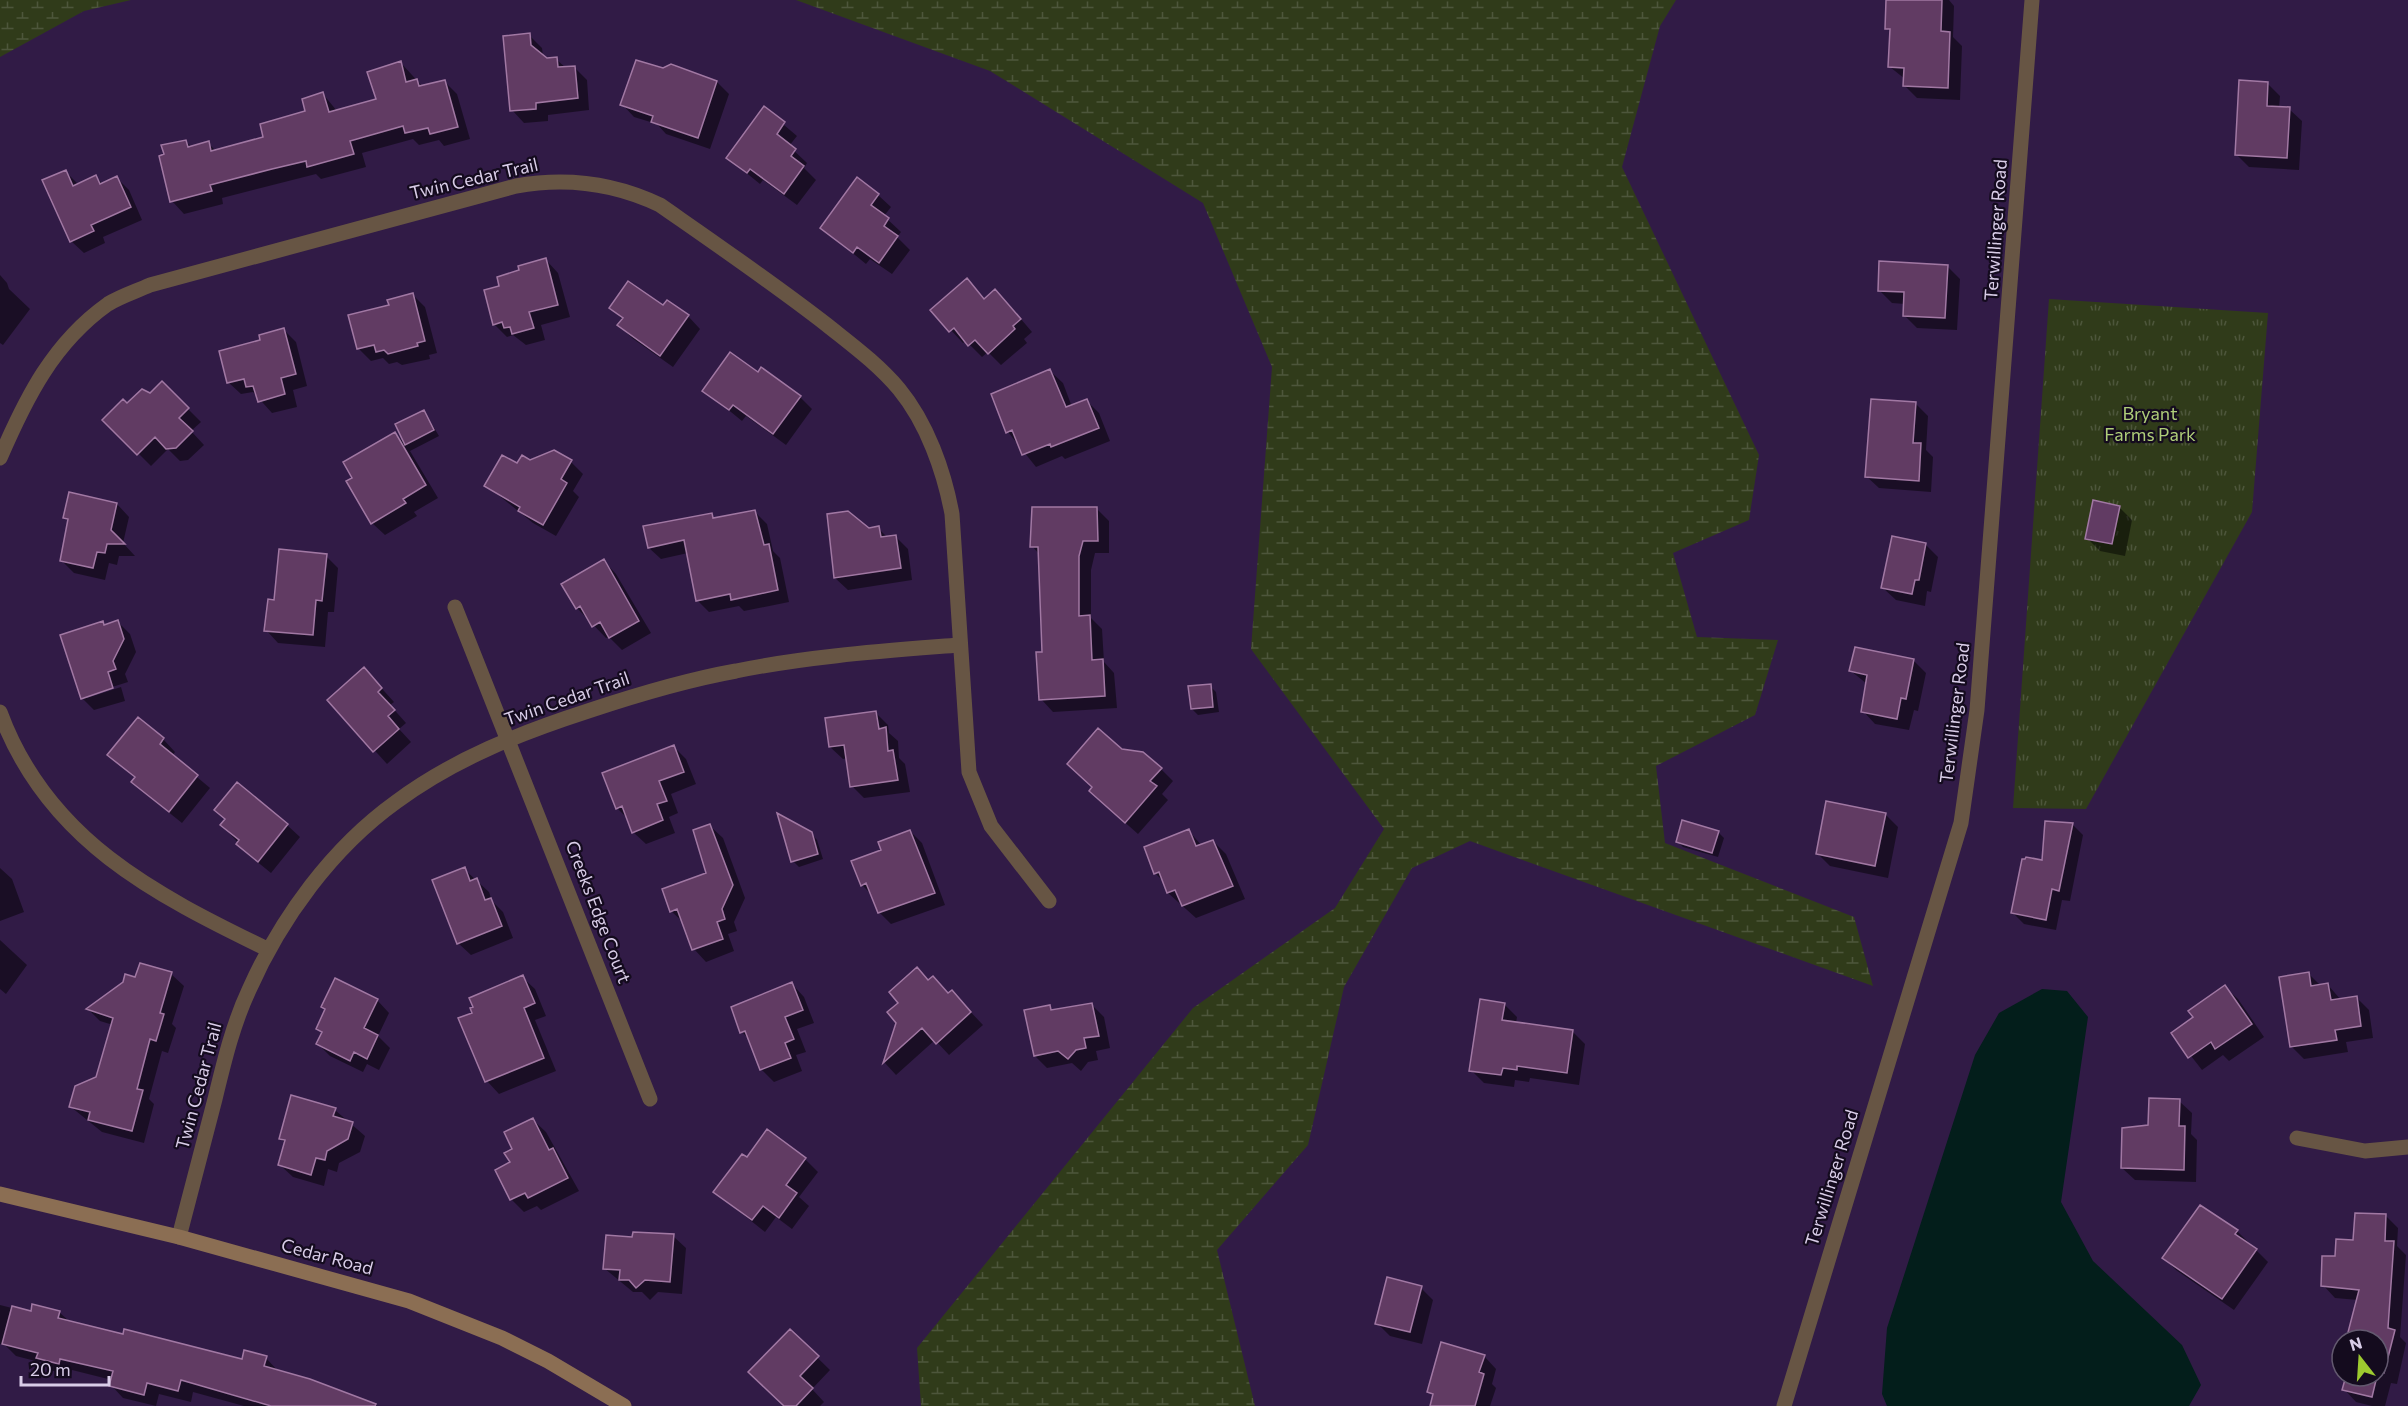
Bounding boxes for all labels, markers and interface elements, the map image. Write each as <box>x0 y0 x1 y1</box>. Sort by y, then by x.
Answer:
street label: Twin Cedar Trail <box>407 153 540 203</box>
street label: Terwillinger Road <box>1979 158 2011 301</box>
park label: Bryant Farms Park <box>2104 402 2196 445</box>
street label: Terwillinger Road <box>1934 641 1974 785</box>
street label: Twin Cedar Trail <box>501 666 632 730</box>
street label: Creeks Edge Court <box>562 837 636 986</box>
street label: Twin Cedar Trail <box>170 1020 226 1152</box>
street label: Terwillinger Road <box>1800 1107 1862 1249</box>
street label: Cedar Road <box>279 1233 376 1279</box>
north arrow <box>2330 1328 2390 1388</box>
text: N <box>2347 1332 2364 1354</box>
scale bar <box>21 1349 110 1387</box>
text: 20 m <box>30 1358 71 1380</box>

